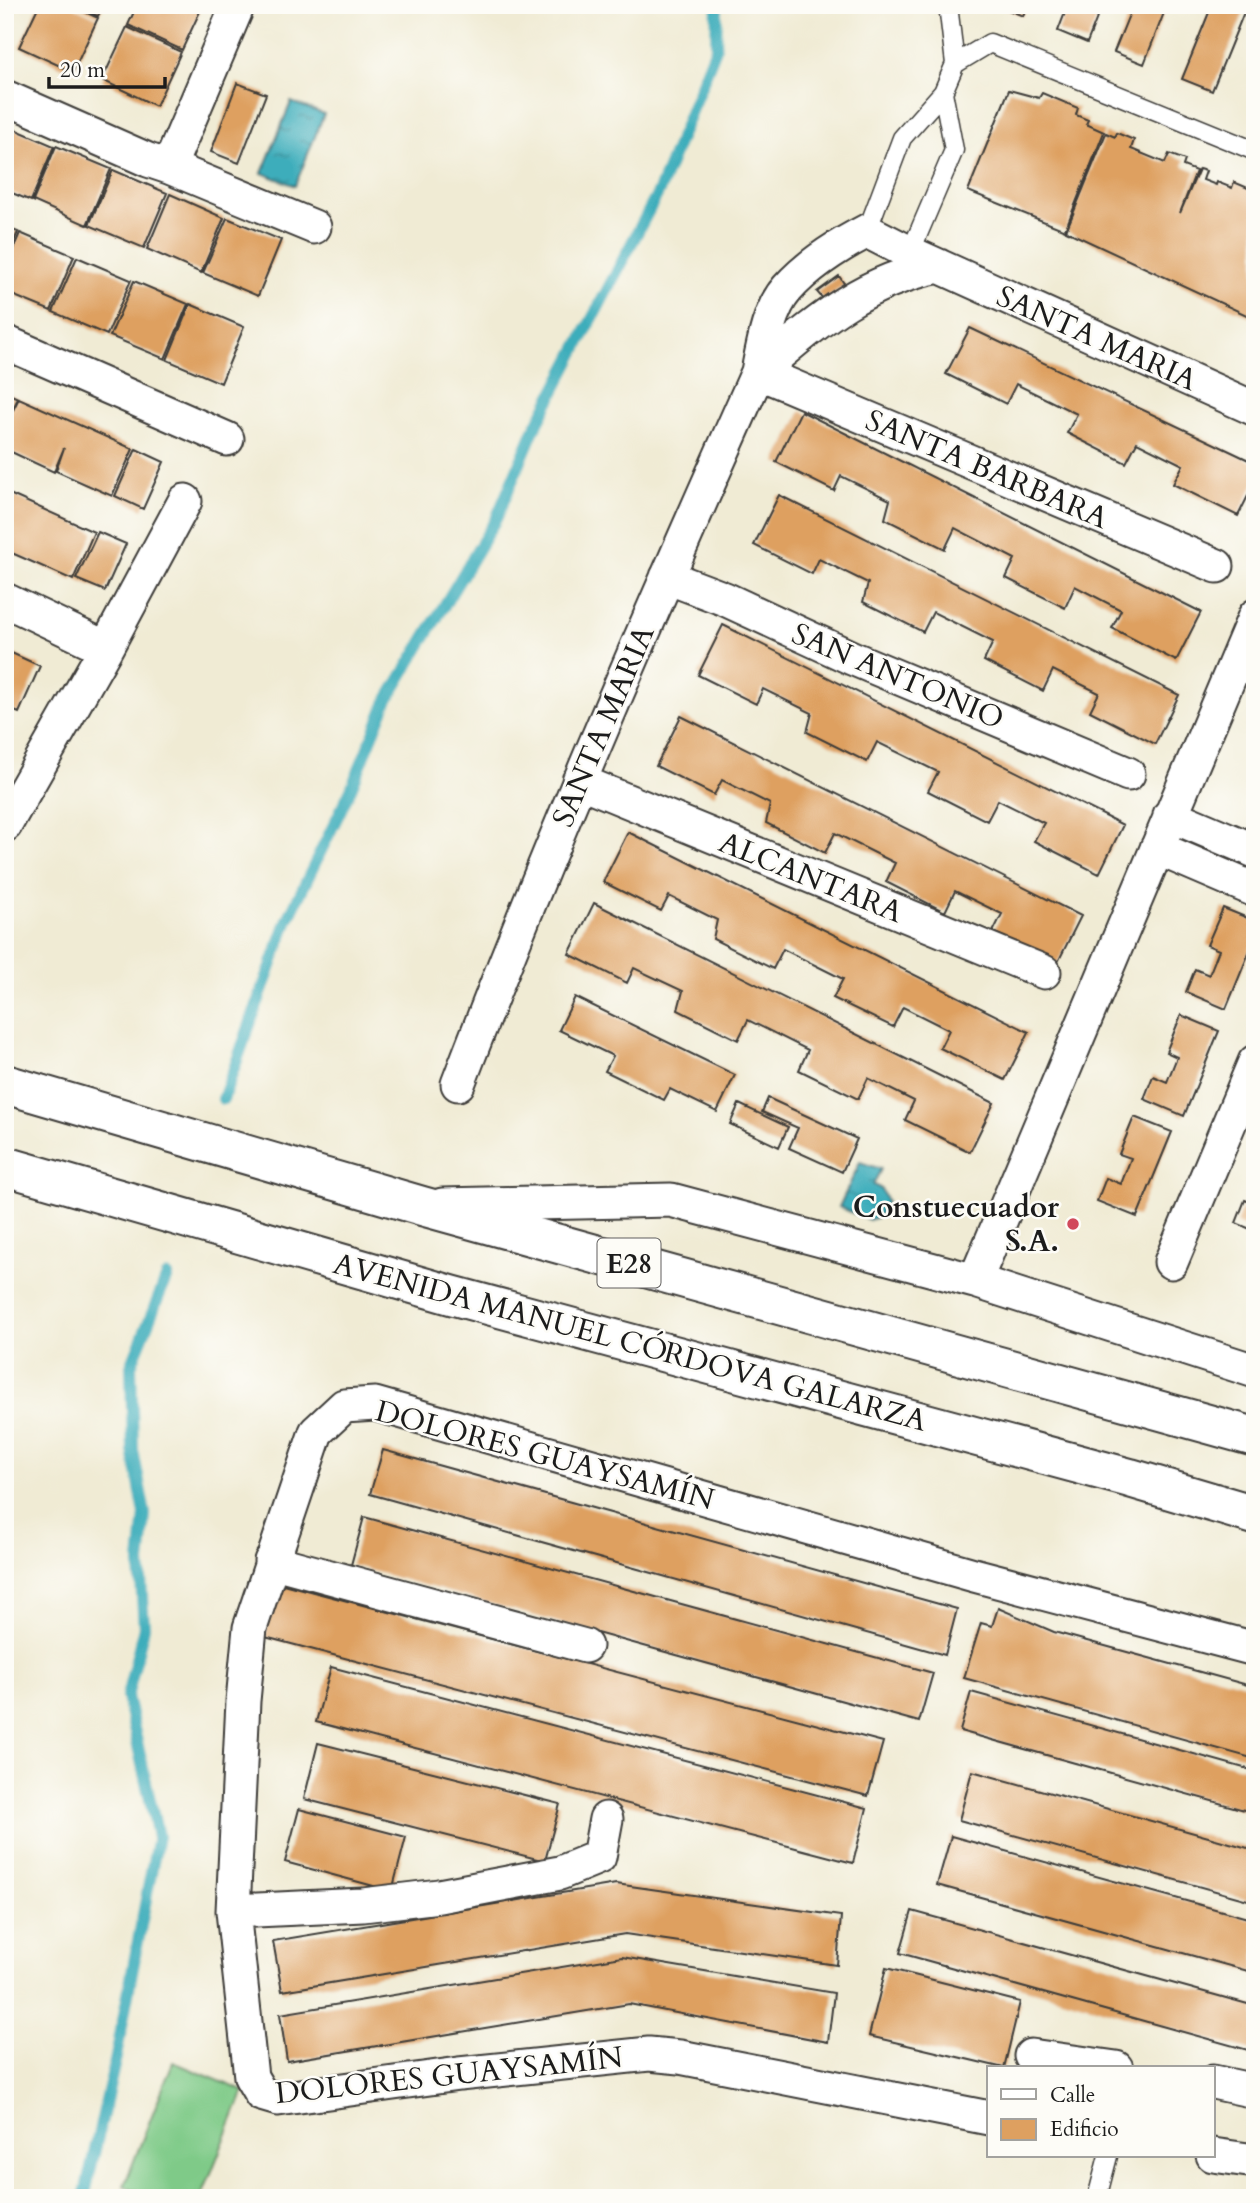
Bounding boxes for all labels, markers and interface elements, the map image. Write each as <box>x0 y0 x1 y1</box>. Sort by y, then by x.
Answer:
scale bar <box>49 46 164 90</box>
text: 20 m <box>60 56 105 85</box>
street label: SANTA MARIA <box>990 276 1204 401</box>
street label: SANTA BARBARA <box>859 400 1115 539</box>
street label: SAN ANTONIO <box>785 613 1010 740</box>
street label: SANTA MARIA <box>543 618 665 833</box>
street label: ALCANTARA <box>713 822 909 933</box>
place label: Constuecuador S.A. <box>853 1187 1060 1262</box>
marker: Constuecuador S.A. <box>1065 1216 1081 1232</box>
road number: E28 <box>598 1238 660 1288</box>
street label: AVENIDA MANUEL CÓRDOVA GALARZA <box>329 1243 932 1442</box>
street label: DOLORES GUAYSAMÍN <box>371 1390 719 1521</box>
street label: DOLORES GUAYSAMÍN <box>273 2037 625 2114</box>
legend <box>987 2066 1214 2158</box>
text: Calle <box>1050 2081 1095 2110</box>
text: Edificio <box>1050 2115 1119 2144</box>

